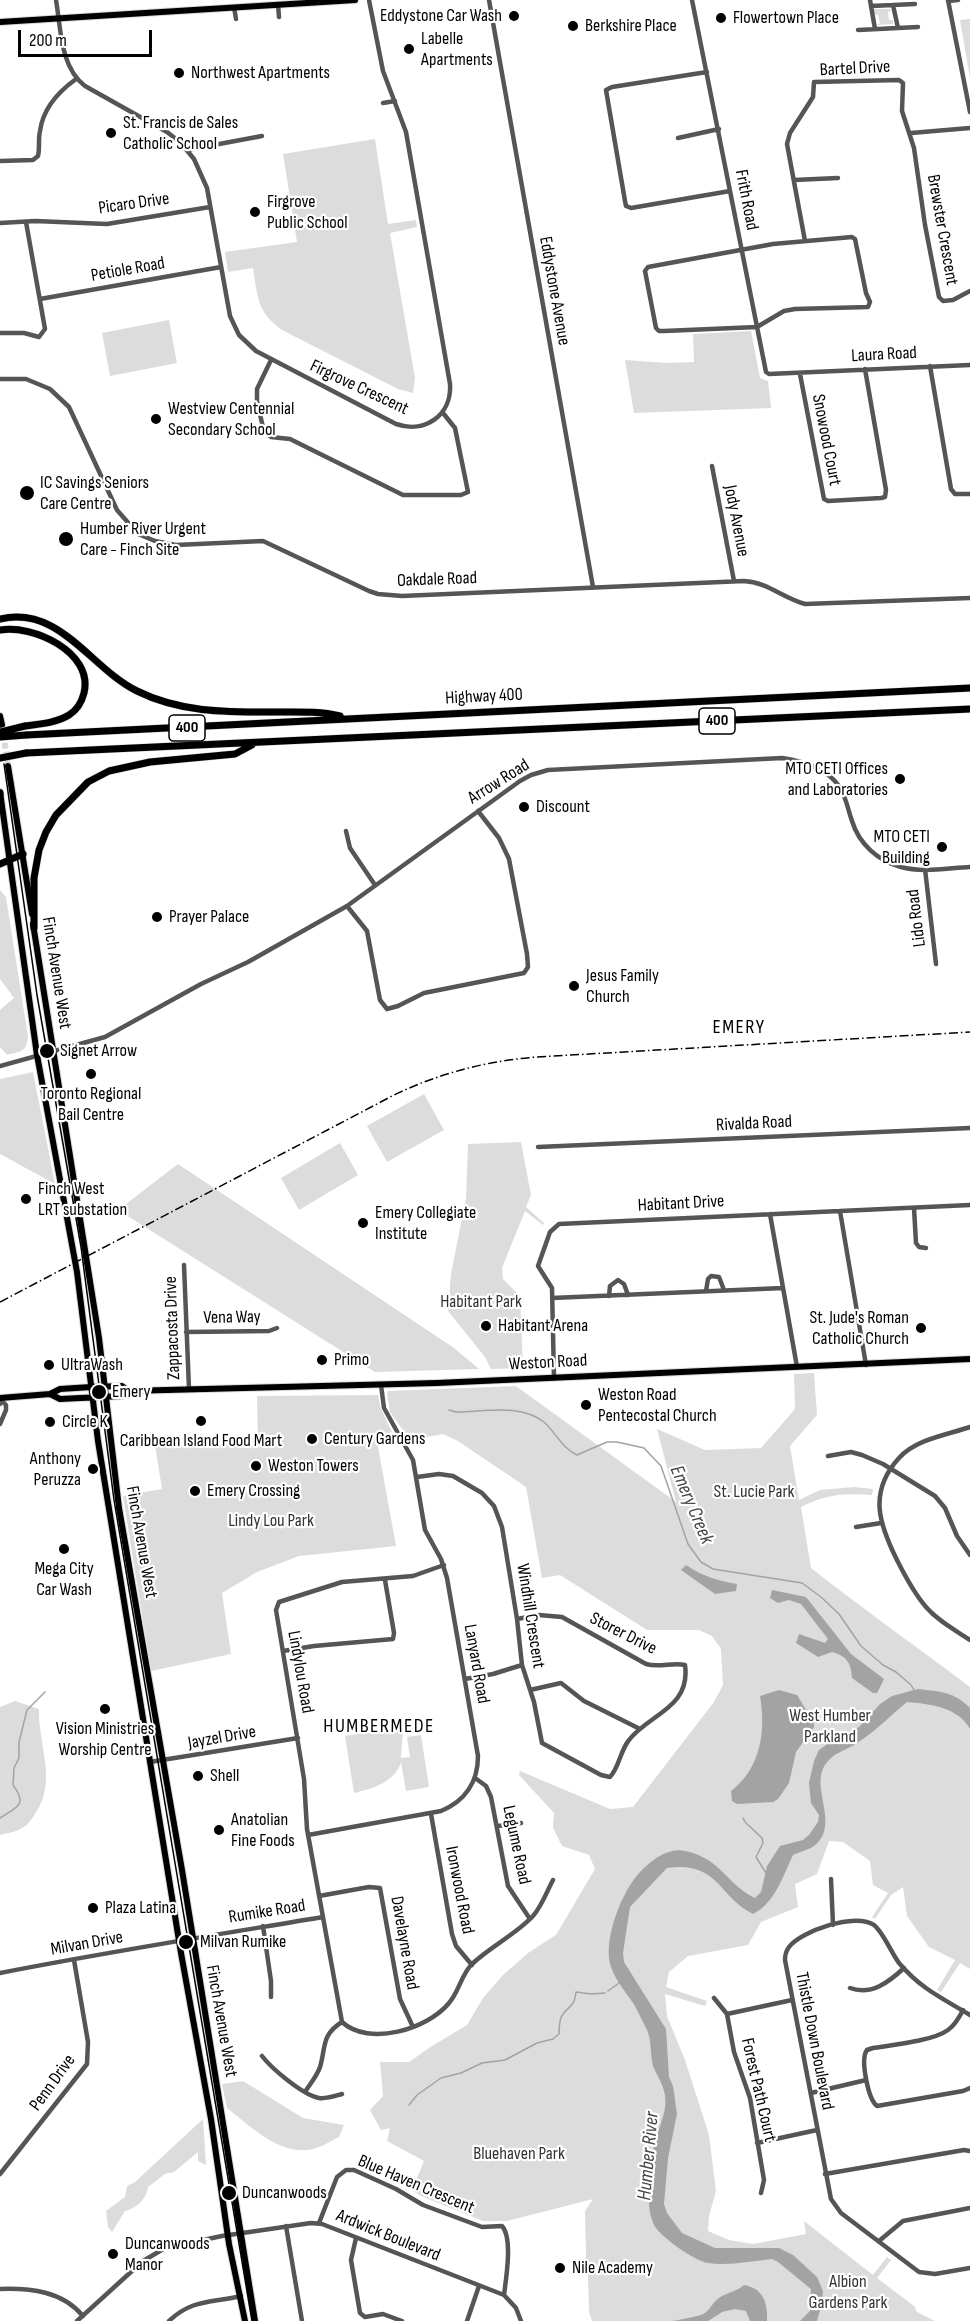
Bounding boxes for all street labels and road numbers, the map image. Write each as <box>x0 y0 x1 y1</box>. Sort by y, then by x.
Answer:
street label: Bartel Drive <box>819 56 891 82</box>
street label: Frith Road <box>730 168 762 232</box>
street label: Brewster Crescent <box>922 173 962 287</box>
street label: Picaro Drive <box>97 188 171 220</box>
street label: Eddystone Avenue <box>534 235 574 347</box>
street label: Petiole Road <box>89 253 167 287</box>
street label: Laura Road <box>851 342 917 368</box>
street label: Firgrove Crescent <box>306 356 412 420</box>
street label: Snowood Court <box>807 393 845 487</box>
street label: Jody Avenue <box>718 483 754 559</box>
street label: Oakdale Road <box>397 568 477 592</box>
street label: Highway 400 <box>445 684 523 710</box>
road number: 400 <box>699 708 735 734</box>
road number: 400 <box>169 715 205 741</box>
street label: Arrow Road <box>464 755 534 809</box>
street label: Lido Road <box>903 888 931 948</box>
street label: Finch Avenue West <box>36 915 76 1031</box>
street label: Rivalda Road <box>716 1111 792 1137</box>
street label: Habitant Drive <box>637 1191 725 1217</box>
street label: Zappacosta Drive <box>160 1276 186 1380</box>
street label: Vena Way <box>203 1307 261 1329</box>
street label: Weston Road <box>508 1350 588 1376</box>
street label: Finch Avenue West <box>121 1484 161 1600</box>
street label: Windhill Crescent <box>511 1562 549 1670</box>
street label: Storer Drive <box>586 1608 660 1660</box>
street label: Lanyard Road <box>458 1623 494 1705</box>
street label: Lindylou Road <box>282 1629 318 1715</box>
street label: Jayzel Drive <box>186 1721 258 1755</box>
street label: Legume Road <box>497 1804 535 1886</box>
street label: Ironwood Road <box>440 1844 478 1936</box>
street label: Rumike Road <box>227 1895 307 1929</box>
street label: Davelayne Road <box>385 1895 423 1991</box>
street label: Milvan Drive <box>49 1927 125 1961</box>
street label: Finch Avenue West <box>201 1963 241 2079</box>
street label: Thistle Down Boulevard <box>790 1970 838 2112</box>
street label: Forest Path Court <box>736 2036 780 2144</box>
street label: Penn Drive <box>25 2051 81 2115</box>
street label: Blue Haven Crescent <box>354 2151 478 2219</box>
street label: Ardwick Boulevard <box>333 2205 443 2267</box>

